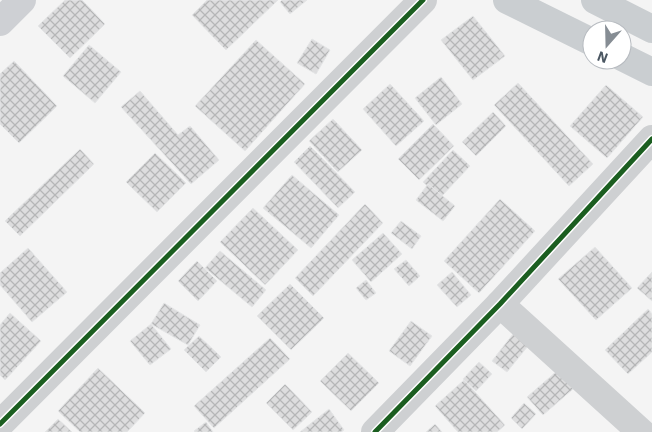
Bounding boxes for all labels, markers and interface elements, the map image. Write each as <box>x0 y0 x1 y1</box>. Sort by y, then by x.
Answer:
north arrow <box>582 20 632 70</box>
text: N <box>595 47 610 67</box>

